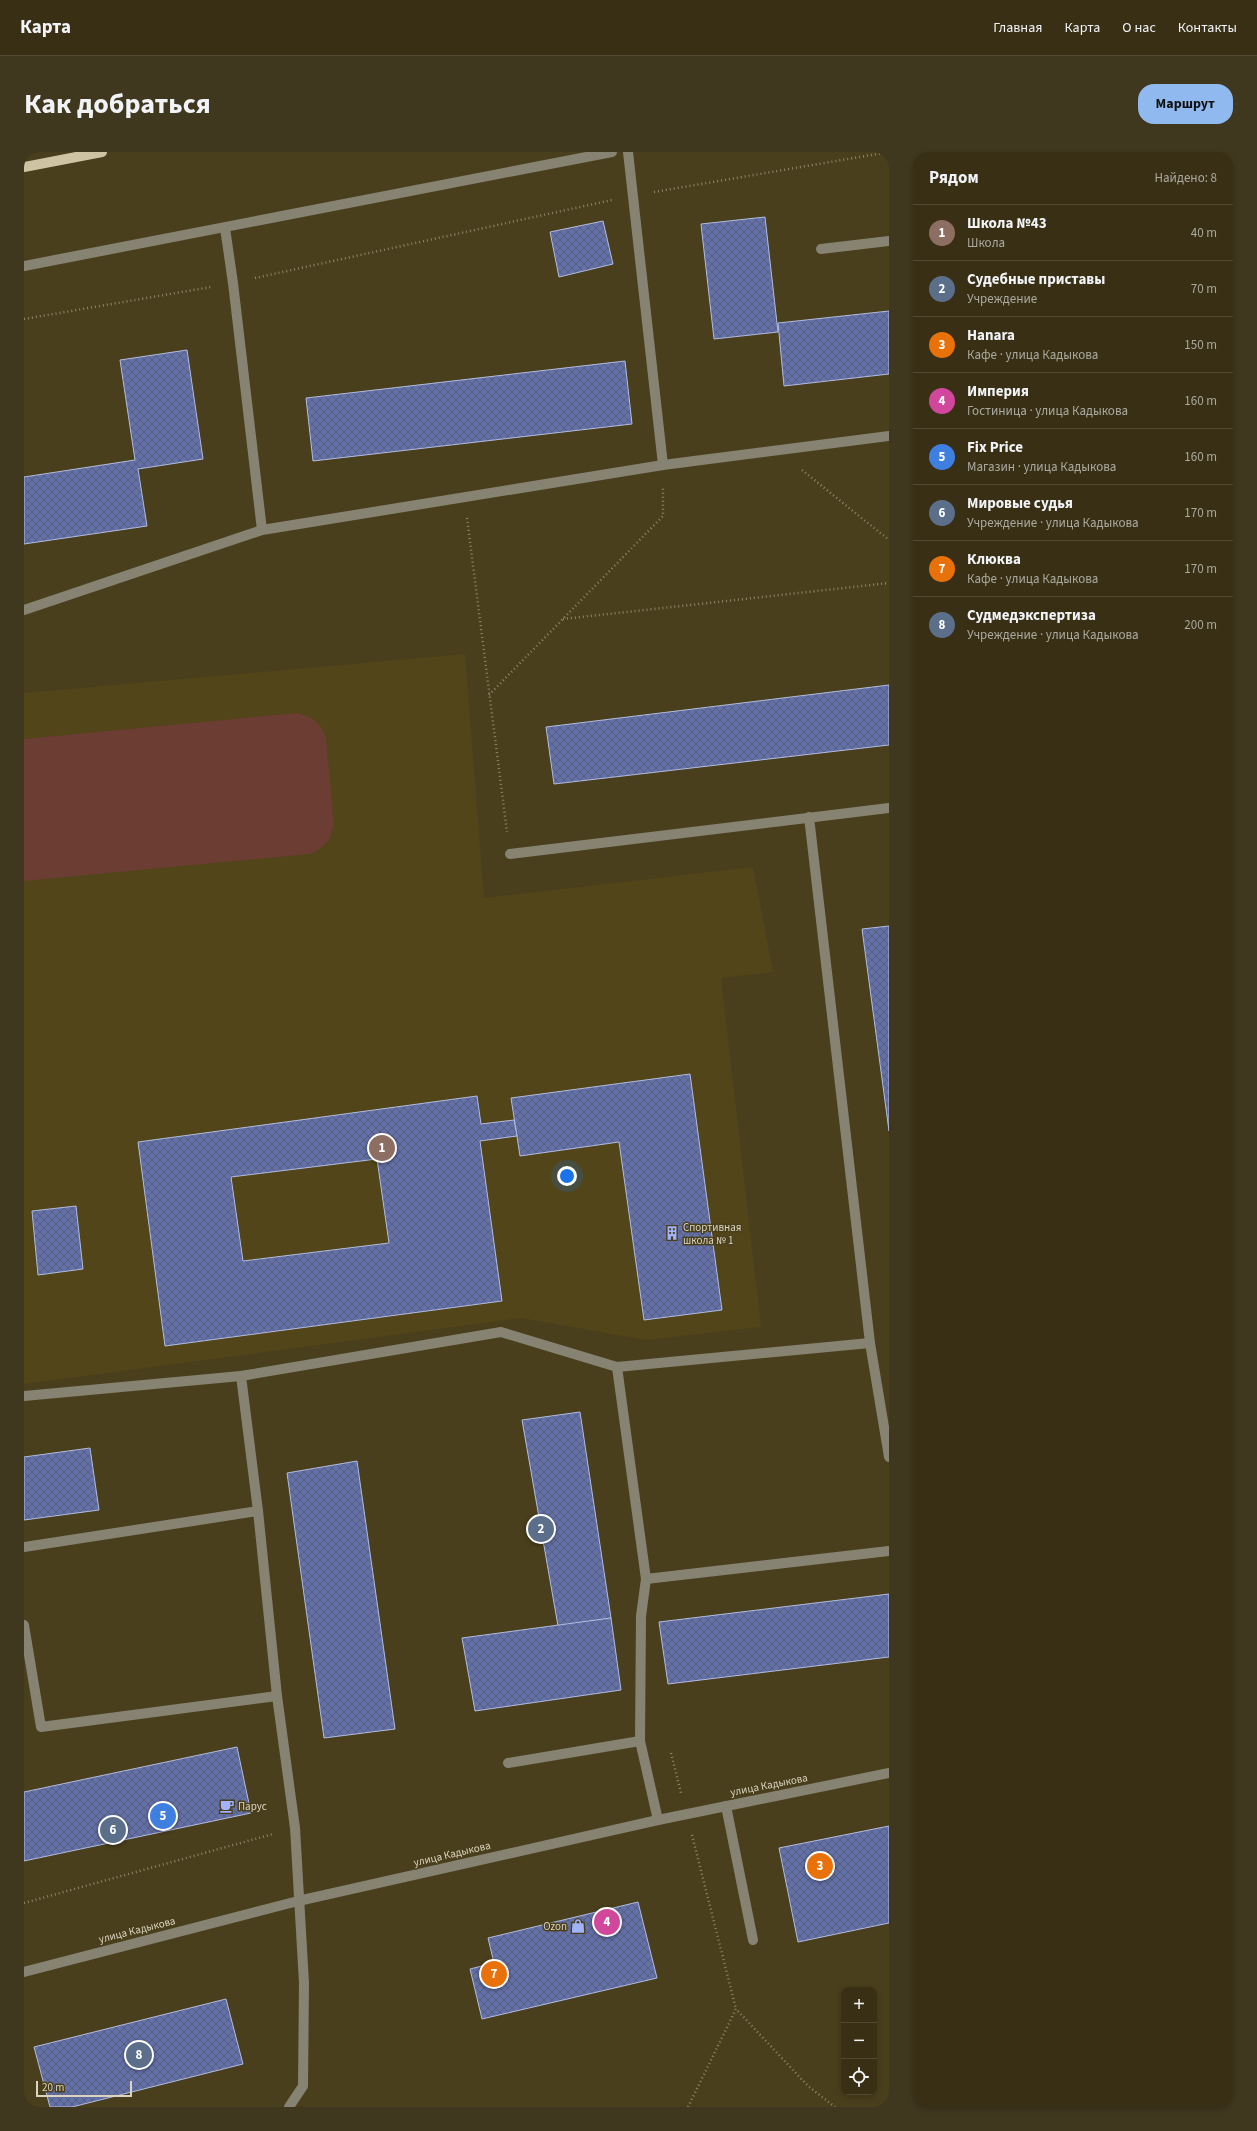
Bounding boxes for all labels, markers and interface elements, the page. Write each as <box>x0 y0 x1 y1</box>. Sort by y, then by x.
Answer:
text: Карта <box>20 14 71 41</box>
text: Главная <box>993 18 1042 38</box>
text: Карта <box>1064 18 1100 38</box>
text: О нас <box>1122 18 1156 38</box>
text: Контакты <box>1178 18 1237 38</box>
text: Как добраться <box>24 84 211 124</box>
button: Маршрут <box>1138 84 1233 124</box>
text: Рядом <box>929 166 979 190</box>
text: Найдено: 8 <box>1155 169 1217 187</box>
text: Школа №43 <box>967 213 1047 234</box>
text: 1 <box>939 224 945 242</box>
text: 40 m <box>1191 224 1217 242</box>
text: Школа <box>967 234 1005 252</box>
text: Судебные приставы <box>967 269 1105 290</box>
text: 2 <box>939 280 945 298</box>
text: 70 m <box>1191 280 1217 298</box>
text: Учреждение <box>967 290 1037 308</box>
text: Hanara <box>967 325 1015 346</box>
text: 3 <box>939 336 945 354</box>
text: 150 m <box>1184 336 1217 354</box>
text: Кафе · улица Кадыкова <box>967 346 1098 364</box>
text: Империя <box>967 381 1029 402</box>
text: 4 <box>939 392 945 410</box>
text: 160 m <box>1184 392 1217 410</box>
text: Гостиница · улица Кадыкова <box>967 402 1128 420</box>
text: Fix Price <box>967 437 1023 458</box>
text: 5 <box>939 448 945 466</box>
text: 160 m <box>1184 448 1217 466</box>
text: Магазин · улица Кадыкова <box>967 458 1116 476</box>
text: Мировые судья <box>967 493 1073 514</box>
text: 6 <box>939 504 945 522</box>
text: 170 m <box>1184 504 1217 522</box>
text: Учреждение · улица Кадыкова <box>967 514 1139 532</box>
text: Клюква <box>967 549 1021 570</box>
text: 7 <box>939 560 945 578</box>
text: 170 m <box>1184 560 1217 578</box>
text: Кафе · улица Кадыкова <box>967 570 1098 588</box>
text: Судмедэкспертиза <box>967 605 1096 626</box>
text: 8 <box>939 616 945 634</box>
text: 200 m <box>1184 616 1217 634</box>
text: Учреждение · улица Кадыкова <box>967 626 1139 644</box>
pin: 1 <box>369 1133 395 1163</box>
your location <box>557 1166 577 1186</box>
place label: Спортивная школа № 1 <box>683 1220 742 1248</box>
building icon: Спортивная школа № 1 <box>664 1225 680 1241</box>
pin: 2 <box>528 1514 554 1544</box>
street label: улица Кадыкова <box>729 1770 809 1800</box>
cafe icon: Парус <box>219 1798 235 1814</box>
place label: Парус <box>238 1799 267 1814</box>
pin: 5 <box>150 1801 176 1831</box>
pin: 6 <box>100 1815 126 1845</box>
street label: улица Кадыкова <box>412 1838 492 1870</box>
pin: 3 <box>807 1851 833 1881</box>
pin: 4 <box>594 1907 620 1937</box>
street label: улица Кадыкова <box>97 1913 177 1947</box>
shop icon: Ozon <box>570 1918 586 1934</box>
place label: Ozon <box>543 1919 567 1934</box>
pin: 7 <box>481 1959 507 1989</box>
map controls <box>841 1987 877 2095</box>
button: + <box>841 1987 877 2023</box>
button: − <box>841 2023 877 2059</box>
pin: 8 <box>126 2040 152 2070</box>
button: locate <box>841 2059 877 2095</box>
scale bar <box>36 2079 132 2098</box>
text: 20 m <box>42 2080 64 2095</box>

